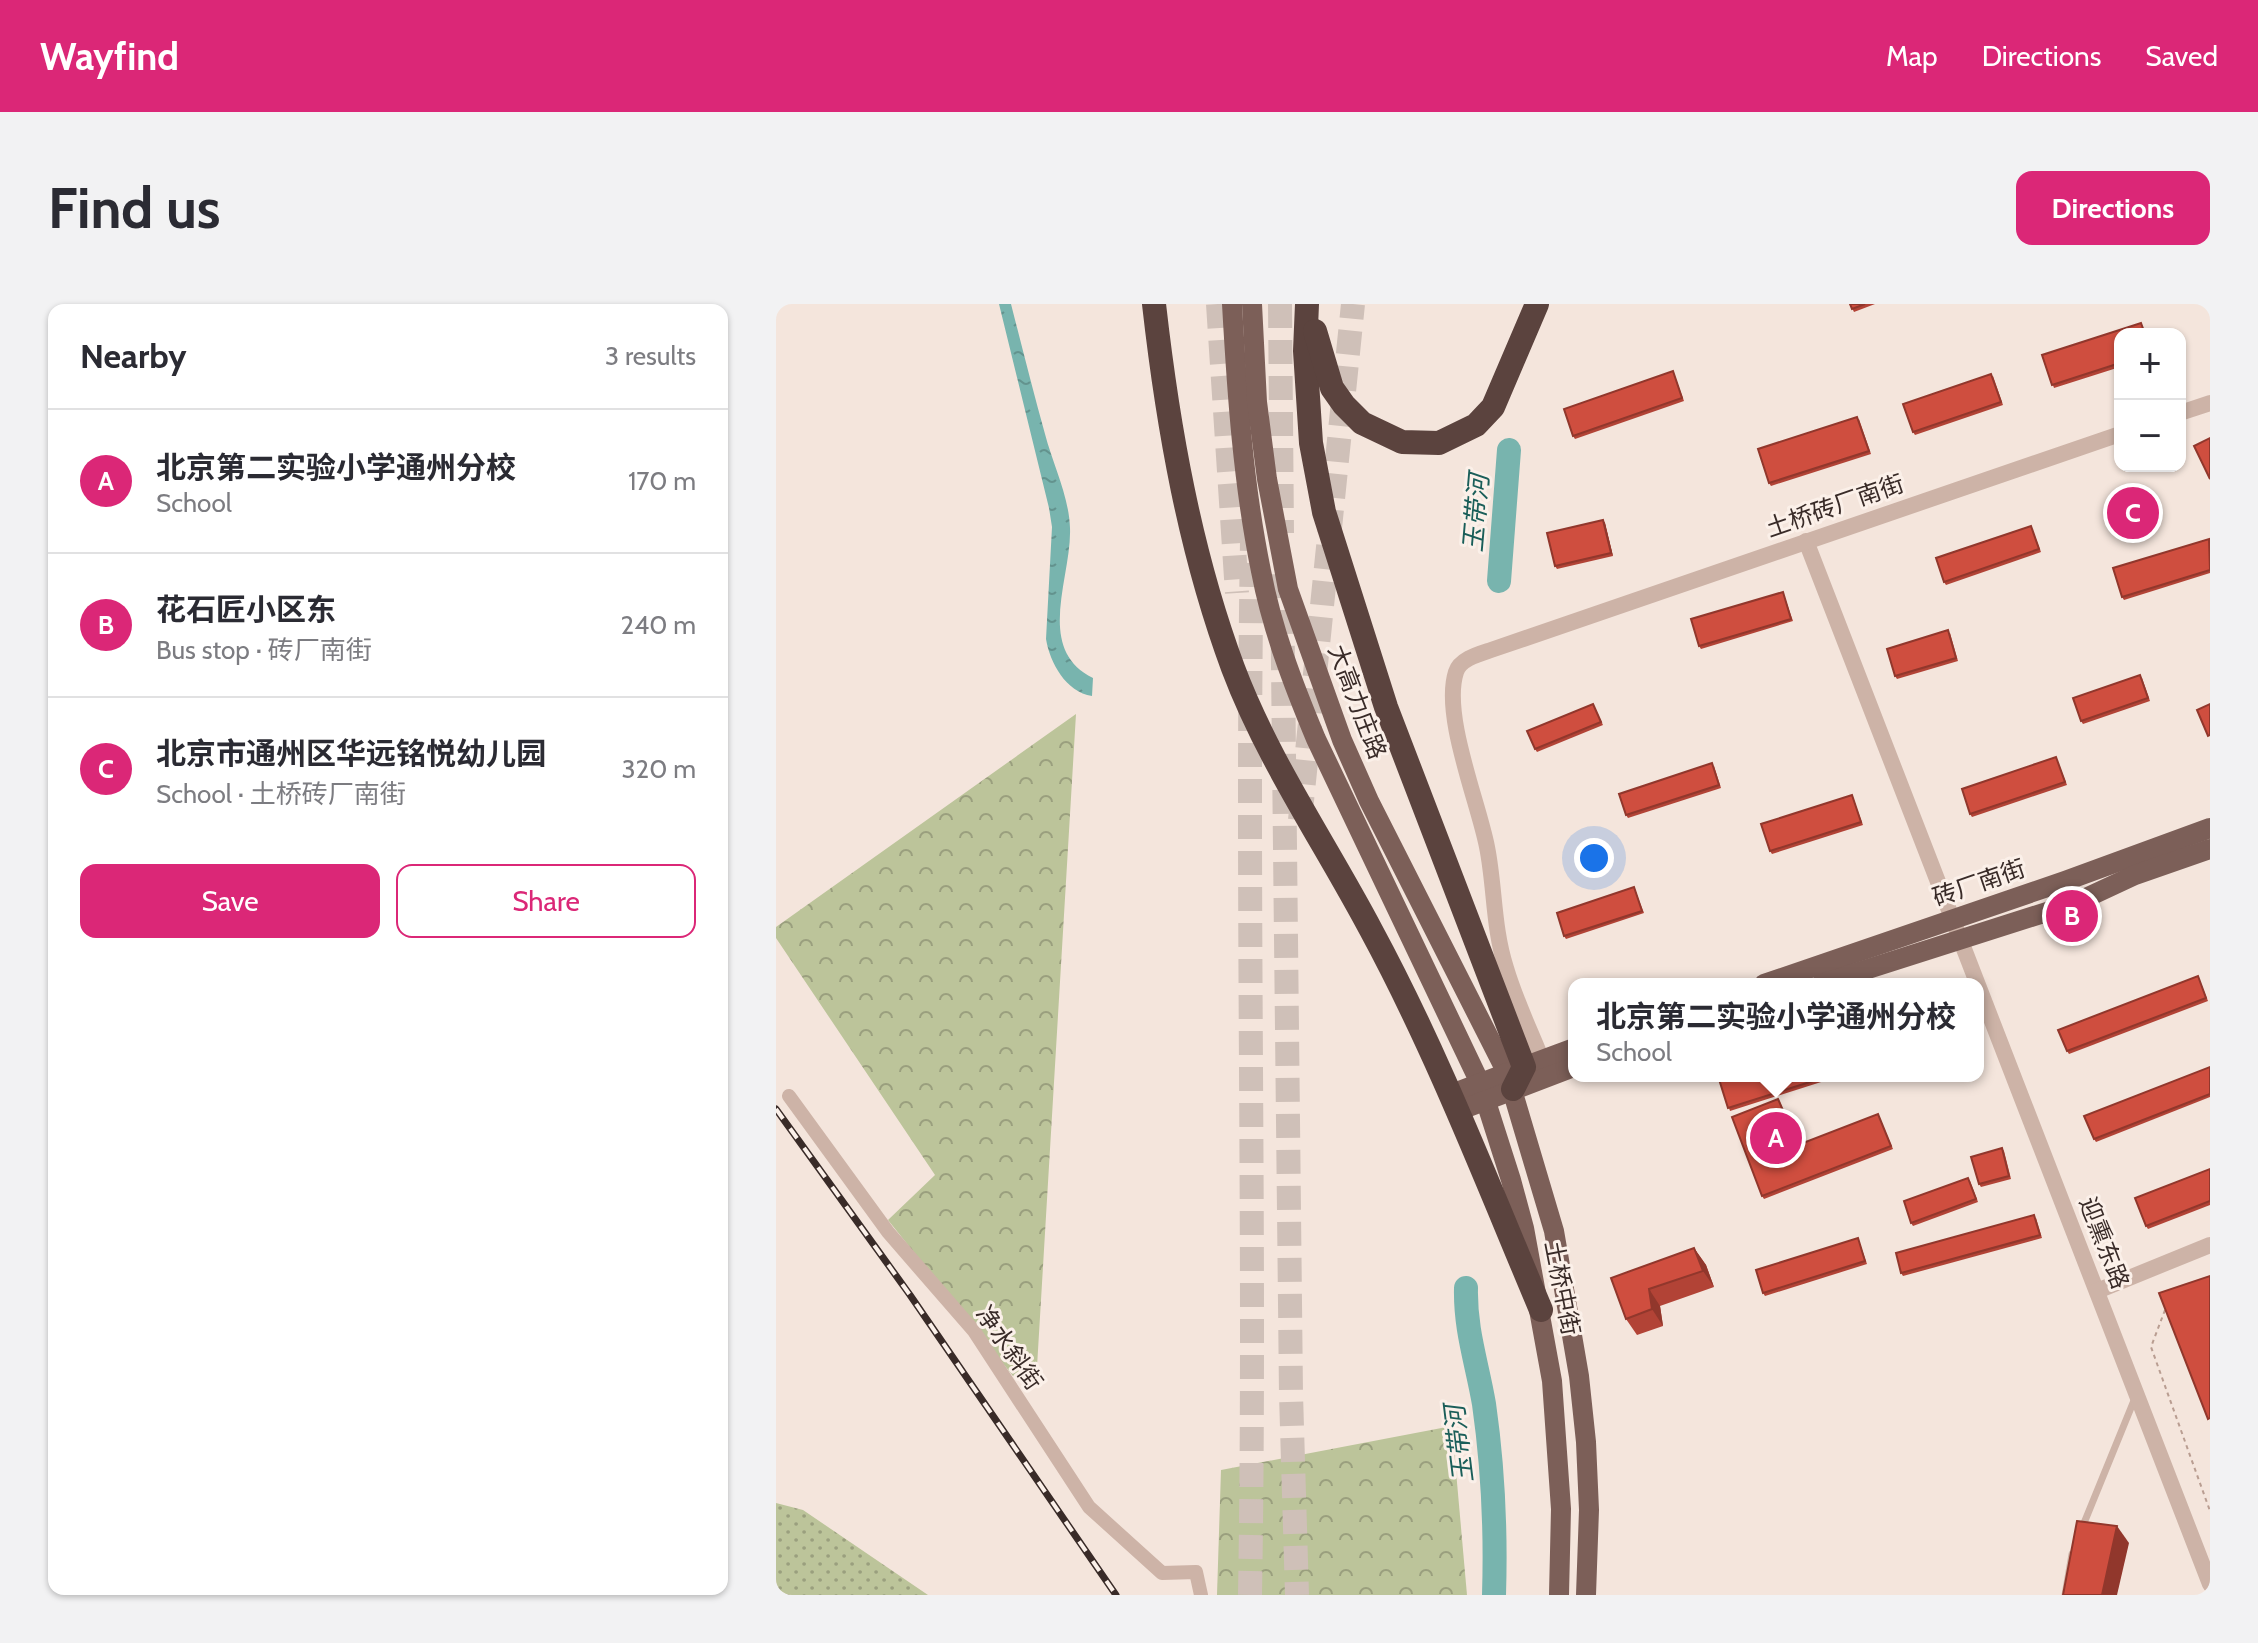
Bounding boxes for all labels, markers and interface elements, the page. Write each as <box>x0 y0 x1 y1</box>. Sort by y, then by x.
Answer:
text: Wayfind <box>40 33 179 80</box>
text: Map <box>1886 39 1938 73</box>
text: Directions <box>1982 39 2101 73</box>
text: Saved <box>2145 39 2218 73</box>
button: Directions <box>2016 171 2210 245</box>
text: Find us <box>48 174 221 242</box>
map controls <box>2114 328 2186 472</box>
button: + <box>2114 328 2186 400</box>
text: Nearby <box>80 335 187 377</box>
text: 3 results <box>605 340 696 372</box>
button: − <box>2114 400 2186 472</box>
text: 北京第二实验小学通州分校 <box>156 449 516 486</box>
text: A <box>98 465 114 497</box>
text: 170 m <box>628 465 696 497</box>
water label: 玉带河 <box>1457 468 1496 553</box>
street label: 土桥砖厂南街 <box>1762 468 1908 543</box>
pin: C <box>2107 483 2159 543</box>
text: School <box>156 487 232 519</box>
text: 花石匠小区东 <box>156 591 336 628</box>
text: B <box>98 609 114 641</box>
text: 240 m <box>621 609 696 641</box>
text: Bus stop · 砖厂南街 <box>156 634 372 666</box>
street label: 大高力庄路 <box>1322 641 1393 763</box>
text: 北京市通州区华远铭悦幼儿园 <box>156 735 546 772</box>
text: C <box>98 753 114 785</box>
text: 320 m <box>622 753 696 785</box>
text: School · 土桥砖厂南街 <box>156 778 406 810</box>
your location <box>1574 838 1614 878</box>
street label: 砖厂南街 <box>1929 853 2029 912</box>
button: Save <box>80 864 380 938</box>
button: Share <box>396 864 696 938</box>
pin: B <box>2046 886 2098 946</box>
popup <box>1568 978 1984 1082</box>
text: 北京第二实验小学通州分校 <box>1596 998 1956 1035</box>
text: School <box>1596 1036 1672 1068</box>
pin: A <box>1750 1108 1802 1168</box>
street label: 迎熏东路 <box>2074 1193 2135 1293</box>
street label: 土桥中街 <box>1539 1238 1586 1338</box>
street label: 净水斜街 <box>970 1300 1049 1395</box>
water label: 玉带河 <box>1438 1398 1480 1485</box>

